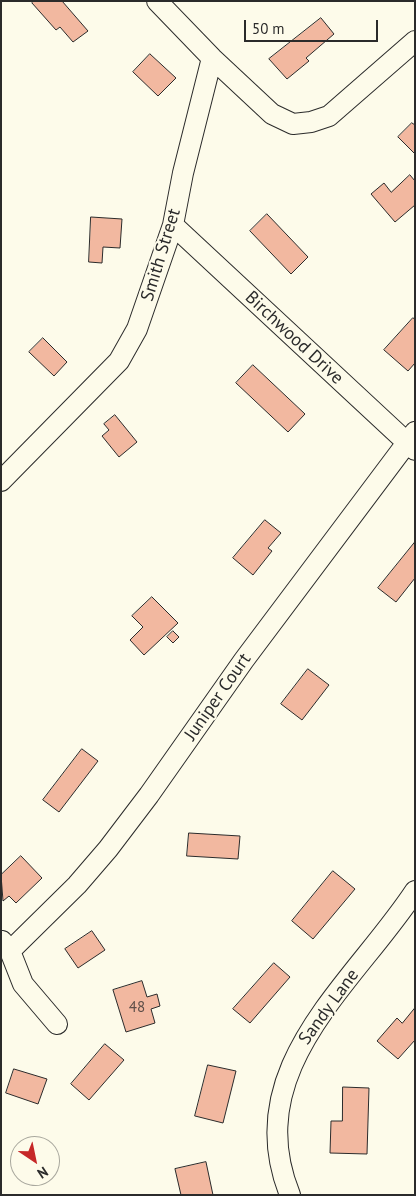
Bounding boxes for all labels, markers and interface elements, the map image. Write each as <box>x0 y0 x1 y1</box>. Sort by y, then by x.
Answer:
scale bar <box>246 10 380 42</box>
text: 50 m <box>252 19 285 38</box>
street label: Smith Street <box>137 206 185 304</box>
street label: Birchwood Drive <box>240 287 348 389</box>
street label: Juniper Court <box>180 649 256 745</box>
street label: Sandy Lane <box>294 965 364 1049</box>
house number: 48 <box>129 999 145 1017</box>
north arrow <box>10 1136 60 1186</box>
text: N <box>34 1163 52 1183</box>

